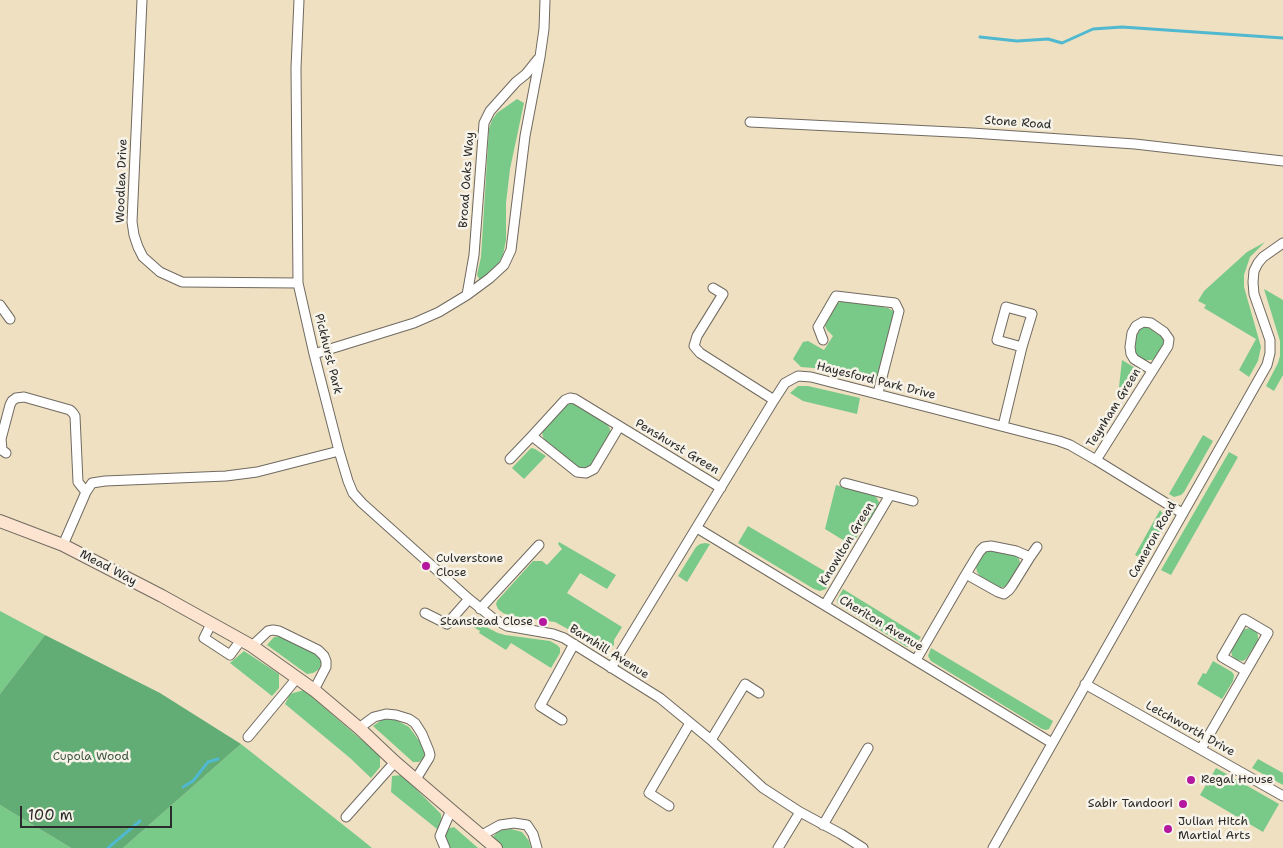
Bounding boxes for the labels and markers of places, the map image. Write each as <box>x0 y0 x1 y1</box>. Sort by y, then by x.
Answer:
place label: Culverstone Close <box>436 552 503 580</box>
marker: Culverstone Close <box>420 560 432 572</box>
place label: Stanstead Close <box>440 615 533 629</box>
marker: Stanstead Close <box>537 616 549 628</box>
place label: Regal House <box>1201 773 1273 787</box>
marker: Regal House <box>1185 774 1197 786</box>
place label: Sabir Tandoori <box>1088 797 1173 811</box>
marker: Sabir Tandoori <box>1177 798 1189 810</box>
place label: Julian Hitch Martial Arts <box>1178 815 1250 843</box>
marker: Julian Hitch Martial Arts <box>1162 823 1174 835</box>

